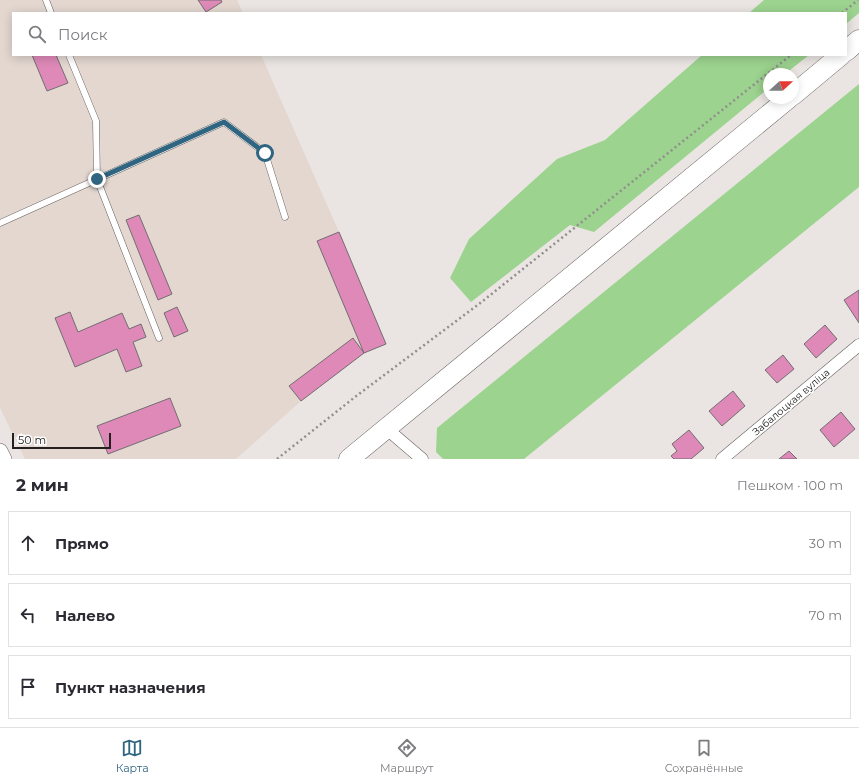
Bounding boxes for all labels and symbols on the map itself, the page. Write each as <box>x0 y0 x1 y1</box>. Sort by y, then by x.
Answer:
north arrow <box>763 68 799 104</box>
route start <box>256 144 274 162</box>
route end <box>88 170 106 188</box>
street label: Забалоцкая вуліца <box>750 366 832 438</box>
scale bar <box>12 431 111 450</box>

